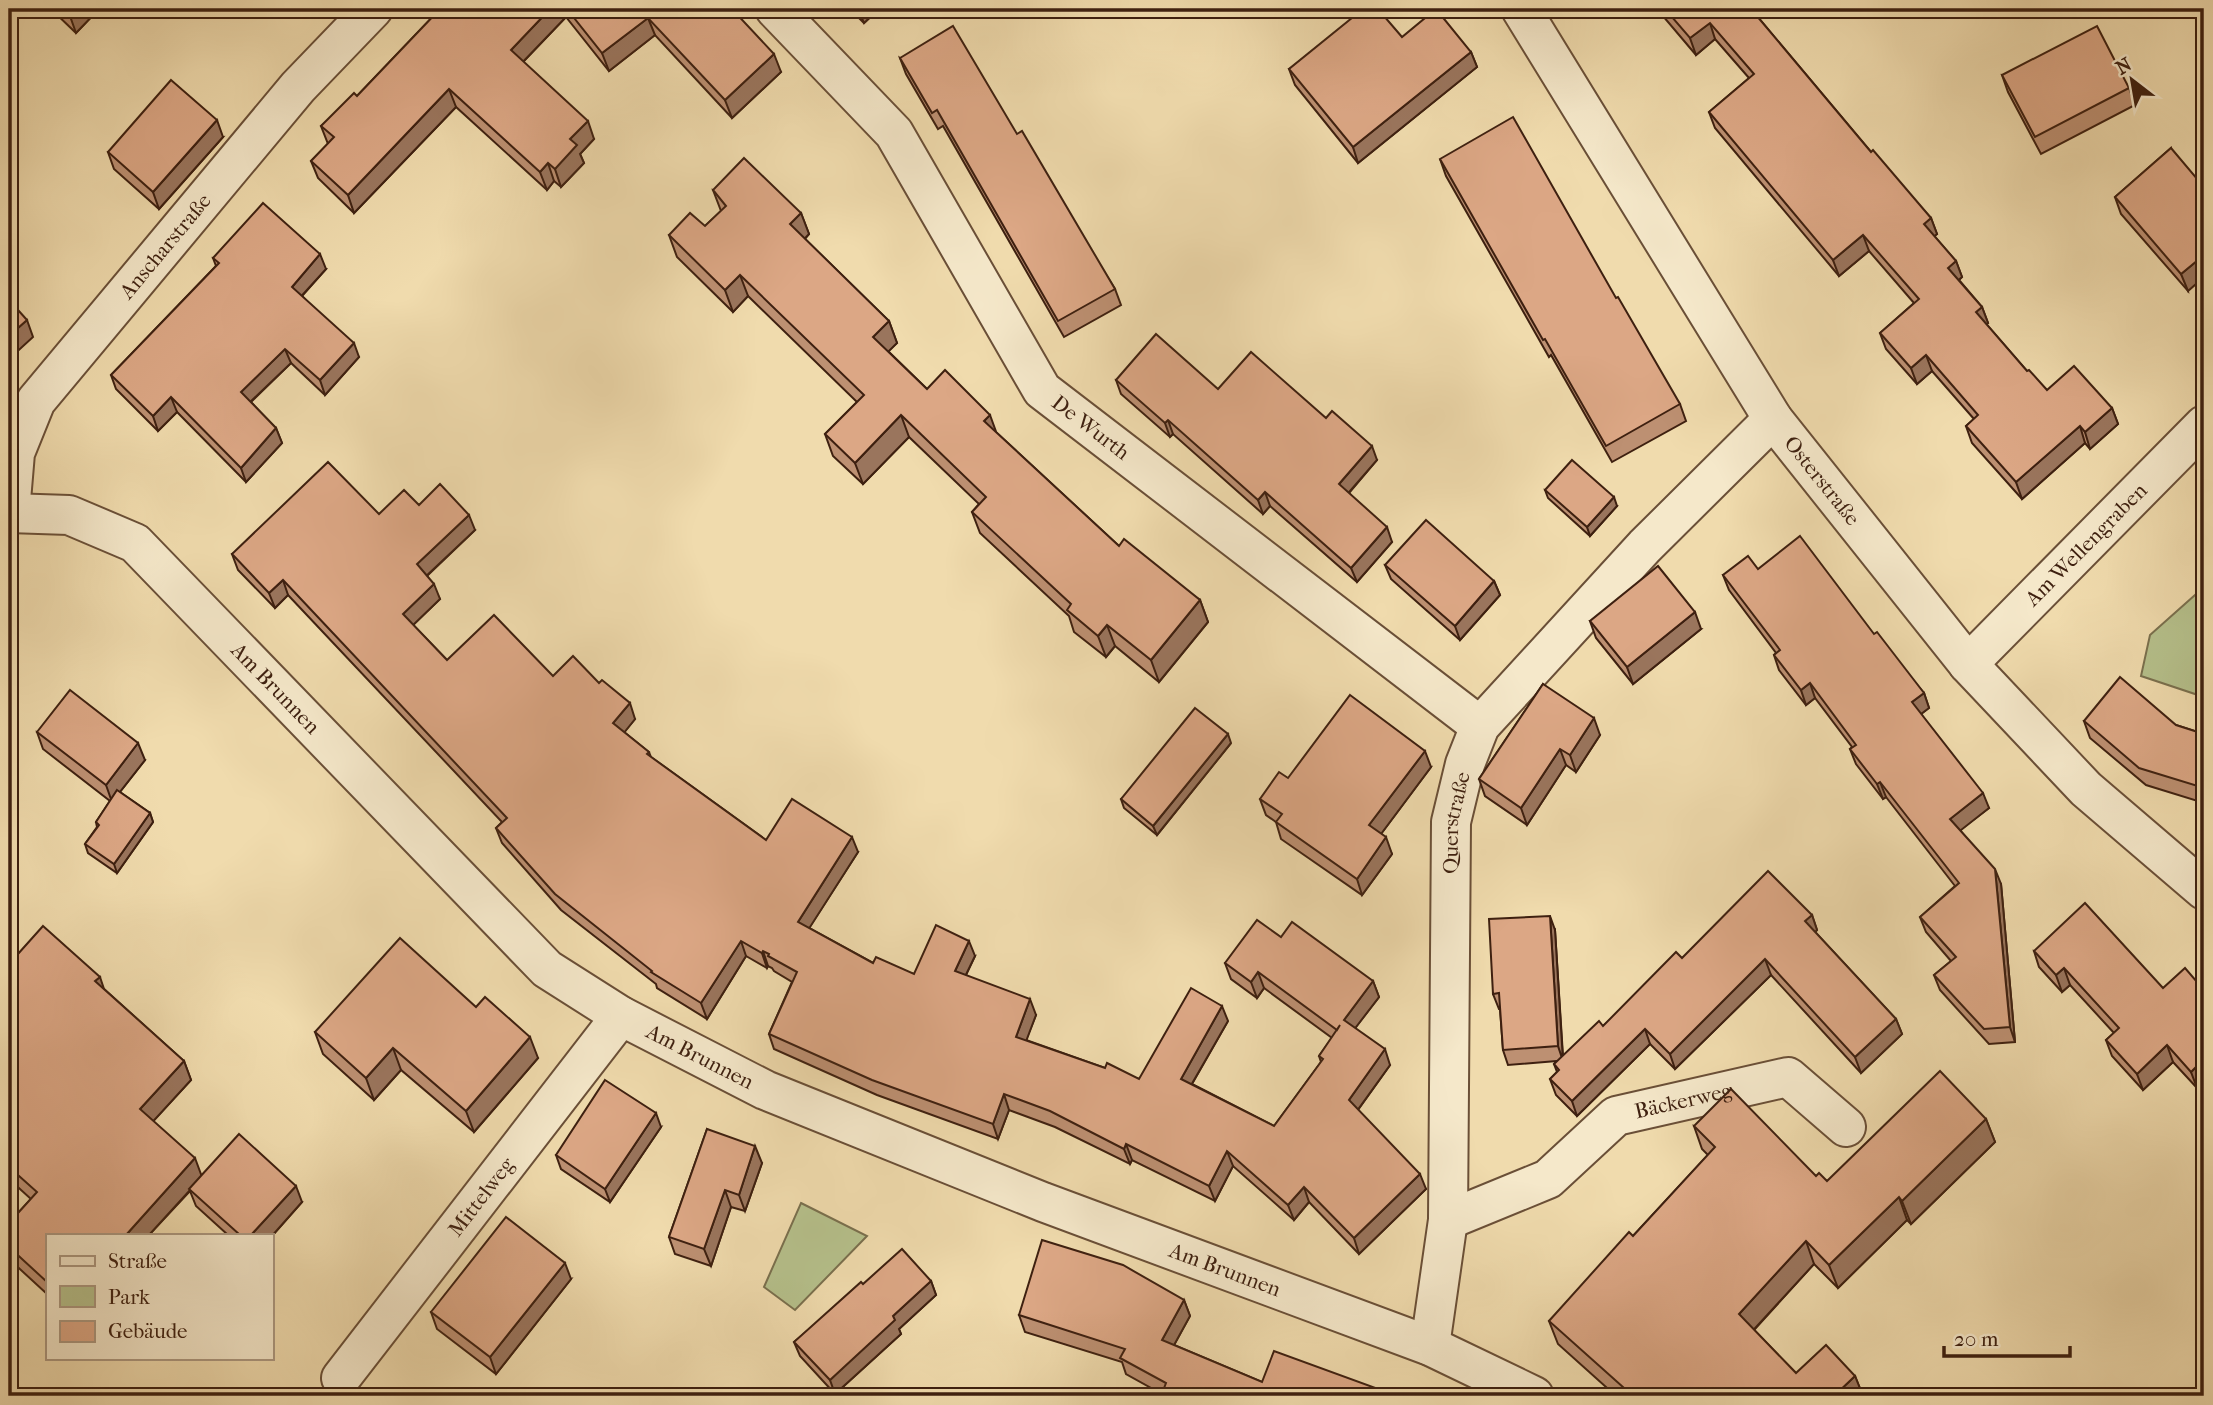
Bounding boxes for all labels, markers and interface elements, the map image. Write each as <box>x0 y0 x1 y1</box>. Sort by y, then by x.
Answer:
north arrow <box>2098 46 2168 116</box>
text: N <box>2112 53 2136 79</box>
street label: Anscharstraße <box>114 189 216 304</box>
street label: De Wurth <box>1047 390 1135 465</box>
street label: Osterstraße <box>1779 431 1865 530</box>
street label: Am Wellengraben <box>2020 478 2152 612</box>
street label: Am Brunnen <box>226 637 325 739</box>
street label: Querstraße <box>1439 769 1475 874</box>
street label: Am Brunnen <box>642 1019 758 1094</box>
street label: Bäckerweg <box>1632 1078 1735 1123</box>
street label: Mittelweg <box>443 1152 520 1241</box>
legend <box>46 1234 273 1360</box>
street label: Am Brunnen <box>1165 1238 1284 1301</box>
text: Straße <box>108 1249 167 1273</box>
text: Park <box>108 1285 150 1309</box>
scale bar <box>1944 1314 2070 1358</box>
text: Gebäude <box>108 1319 188 1343</box>
text: 20 m <box>1954 1327 1999 1351</box>

